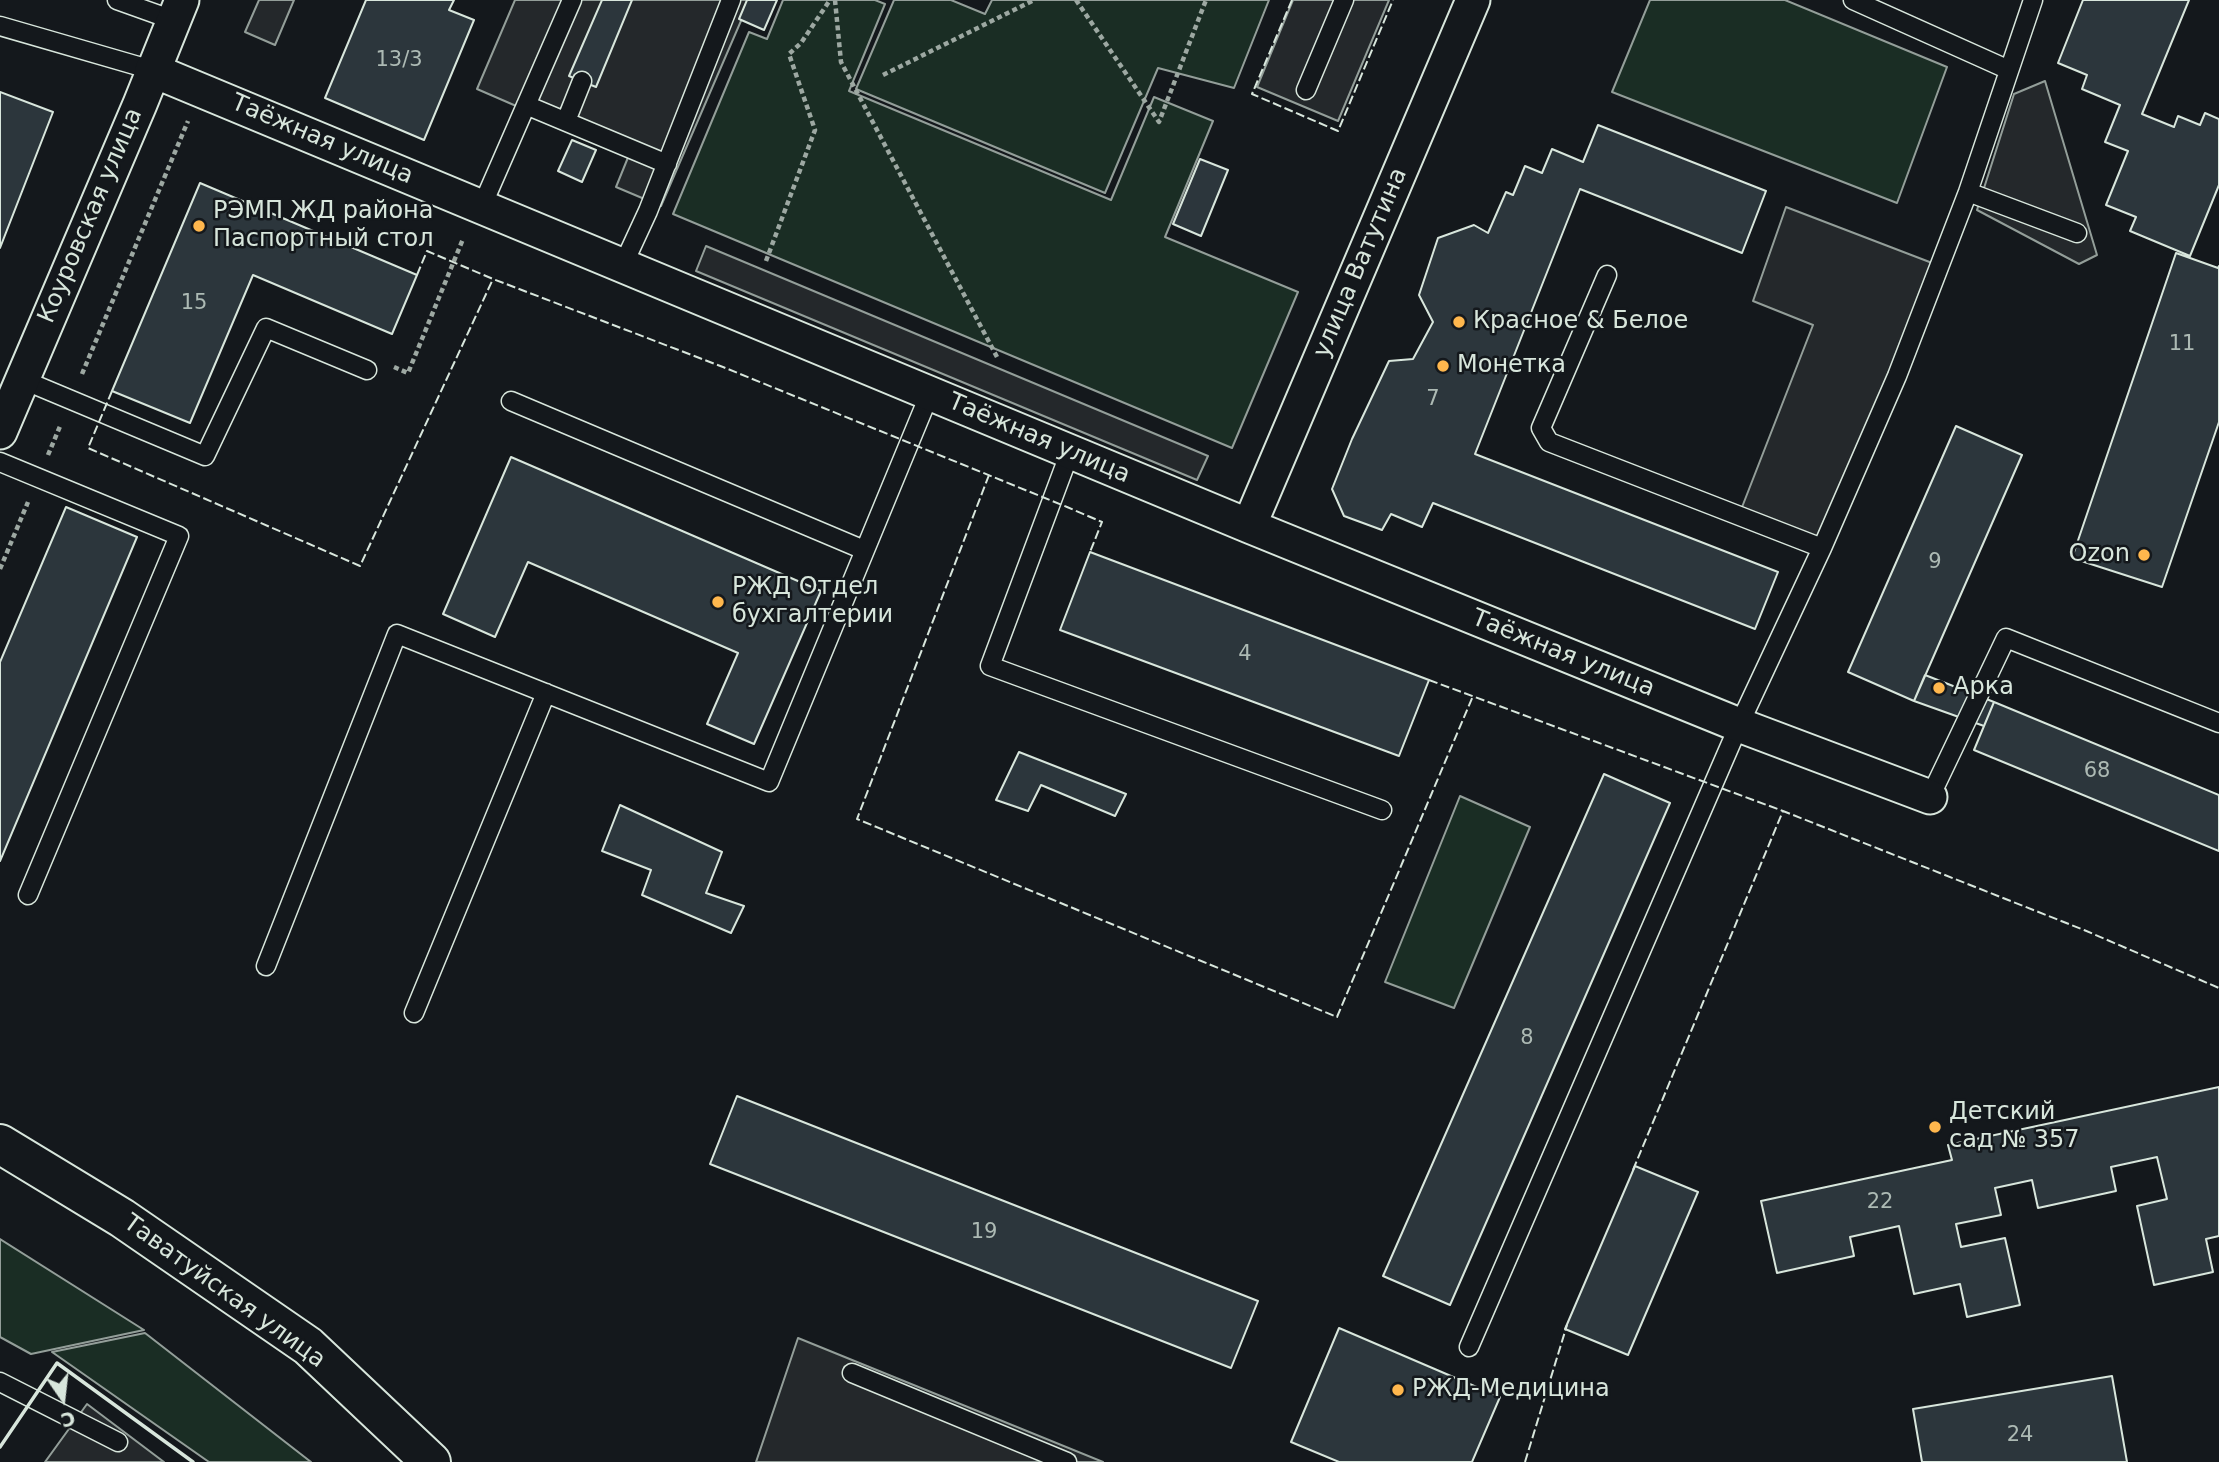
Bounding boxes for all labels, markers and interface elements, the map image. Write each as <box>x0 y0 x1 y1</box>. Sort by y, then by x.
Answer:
house number: 13/3 <box>375 48 423 74</box>
street label: Таёжная улица <box>227 89 417 191</box>
street label: Коуровская улица <box>33 104 149 328</box>
street label: улица Ватутина <box>1308 164 1414 362</box>
place label: РЭМП ЖД района Паспортный стол <box>213 198 434 254</box>
marker: РЭМП ЖД района Паспортный стол <box>191 218 207 234</box>
house number: 15 <box>181 291 207 317</box>
place label: Красное & Белое <box>1473 308 1688 336</box>
marker: Красное & Белое <box>1451 314 1467 330</box>
house number: 11 <box>2169 332 2195 358</box>
place label: Монетка <box>1457 352 1566 380</box>
marker: Монетка <box>1435 358 1451 374</box>
house number: 7 <box>1426 387 1440 413</box>
street label: Таёжная улица <box>944 388 1134 490</box>
place label: Ozon <box>2069 541 2130 569</box>
marker: Ozon <box>2136 547 2152 563</box>
house number: 9 <box>1928 550 1942 576</box>
place label: РЖД Отдел бухгалтерии <box>732 574 893 630</box>
marker: РЖД Отдел бухгалтерии <box>710 594 726 610</box>
street label: Таёжная улица <box>1467 604 1659 704</box>
house number: 4 <box>1238 642 1252 668</box>
place label: Арка <box>1953 674 2014 702</box>
marker: Арка <box>1931 680 1947 696</box>
house number: 68 <box>2084 759 2110 785</box>
house number: 8 <box>1520 1026 1534 1052</box>
place label: Детский сад № 357 <box>1949 1099 2080 1155</box>
marker: Детский сад № 357 <box>1927 1119 1943 1135</box>
house number: 22 <box>1867 1190 1893 1216</box>
street label: Таватуйская улица <box>117 1209 331 1375</box>
house number: 19 <box>971 1220 997 1246</box>
north arrow <box>28 1364 98 1434</box>
place label: РЖД-Медицина <box>1412 1376 1610 1404</box>
marker: РЖД-Медицина <box>1390 1382 1406 1398</box>
text: С <box>59 1407 78 1432</box>
house number: 24 <box>2007 1423 2033 1449</box>

